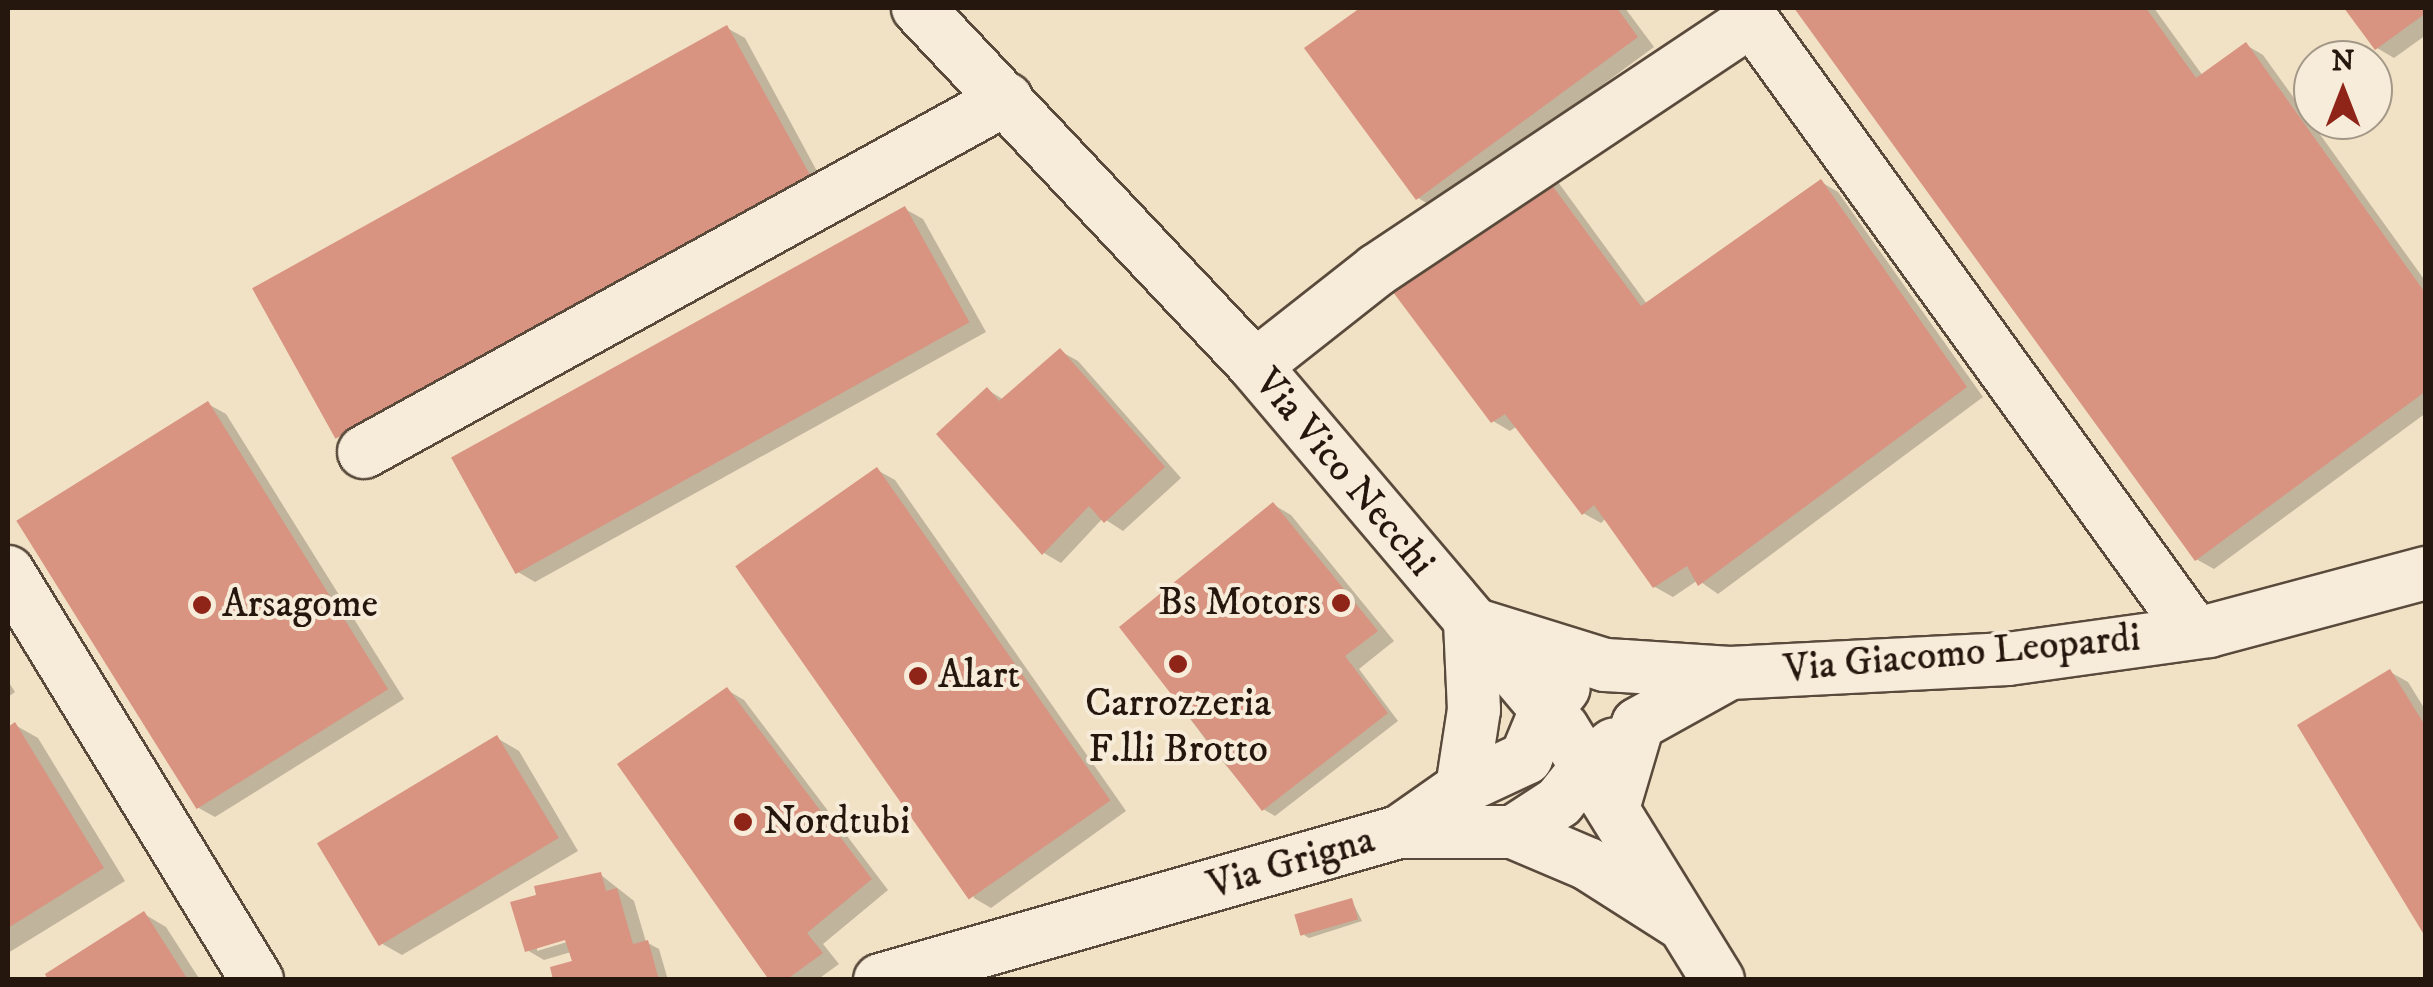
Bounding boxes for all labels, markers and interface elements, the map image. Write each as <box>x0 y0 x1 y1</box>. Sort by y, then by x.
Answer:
north arrow <box>2293 40 2393 140</box>
text: N <box>2332 44 2354 79</box>
street label: Via Vico Necchi <box>1243 360 1445 586</box>
place label: Bs Motors <box>1158 579 1321 627</box>
place label: Arsagome <box>222 581 378 629</box>
marker: Bs Motors <box>1330 592 1352 614</box>
marker: Arsagome <box>191 594 213 616</box>
street label: Via Giacomo Leopardi <box>1782 615 2142 693</box>
place label: Alart <box>938 652 1020 700</box>
marker: Carrozzeria F.lli Brotto <box>1167 653 1189 675</box>
marker: Alart <box>907 665 929 687</box>
place label: Carrozzeria F.lli Brotto <box>1085 680 1271 774</box>
place label: Nordtubi <box>763 798 910 846</box>
marker: Nordtubi <box>732 811 754 833</box>
street label: Via Grigna <box>1202 816 1380 910</box>

